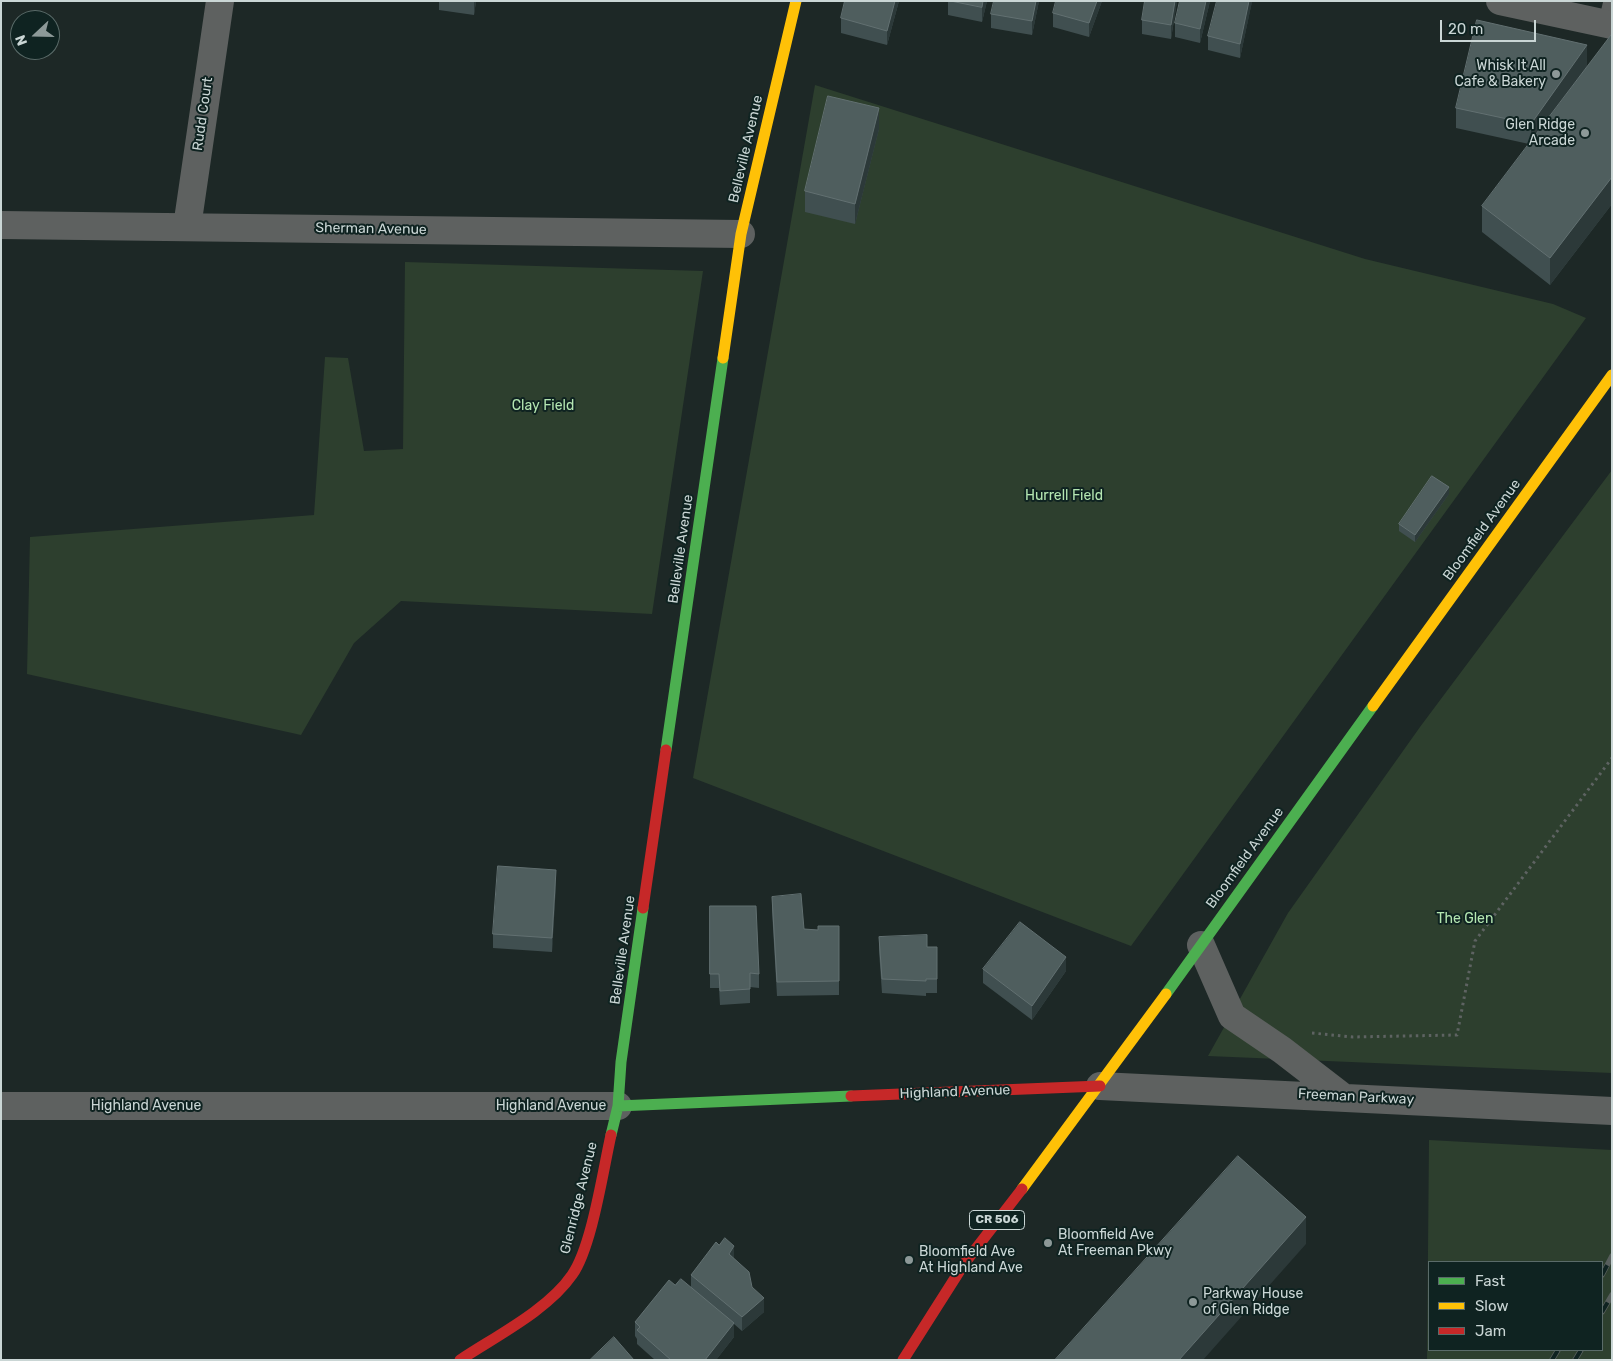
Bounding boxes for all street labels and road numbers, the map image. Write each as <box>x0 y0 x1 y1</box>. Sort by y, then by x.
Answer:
street label: Rudd Court <box>190 76 216 152</box>
street label: Belleville Avenue <box>725 94 767 204</box>
street label: Sherman Avenue <box>315 220 427 238</box>
street label: Bloomfield Avenue <box>1440 476 1524 584</box>
street label: Belleville Avenue <box>665 493 697 605</box>
street label: Bloomfield Avenue <box>1203 804 1287 912</box>
street label: Belleville Avenue <box>607 894 639 1006</box>
street label: Highland Avenue <box>899 1082 1011 1102</box>
street label: Freeman Parkway <box>1297 1086 1415 1108</box>
street label: Highland Avenue <box>91 1098 201 1114</box>
street label: Highland Avenue <box>496 1098 606 1114</box>
street label: Glenridge Avenue <box>557 1140 601 1256</box>
road number: CR 506 <box>970 1210 1024 1230</box>

